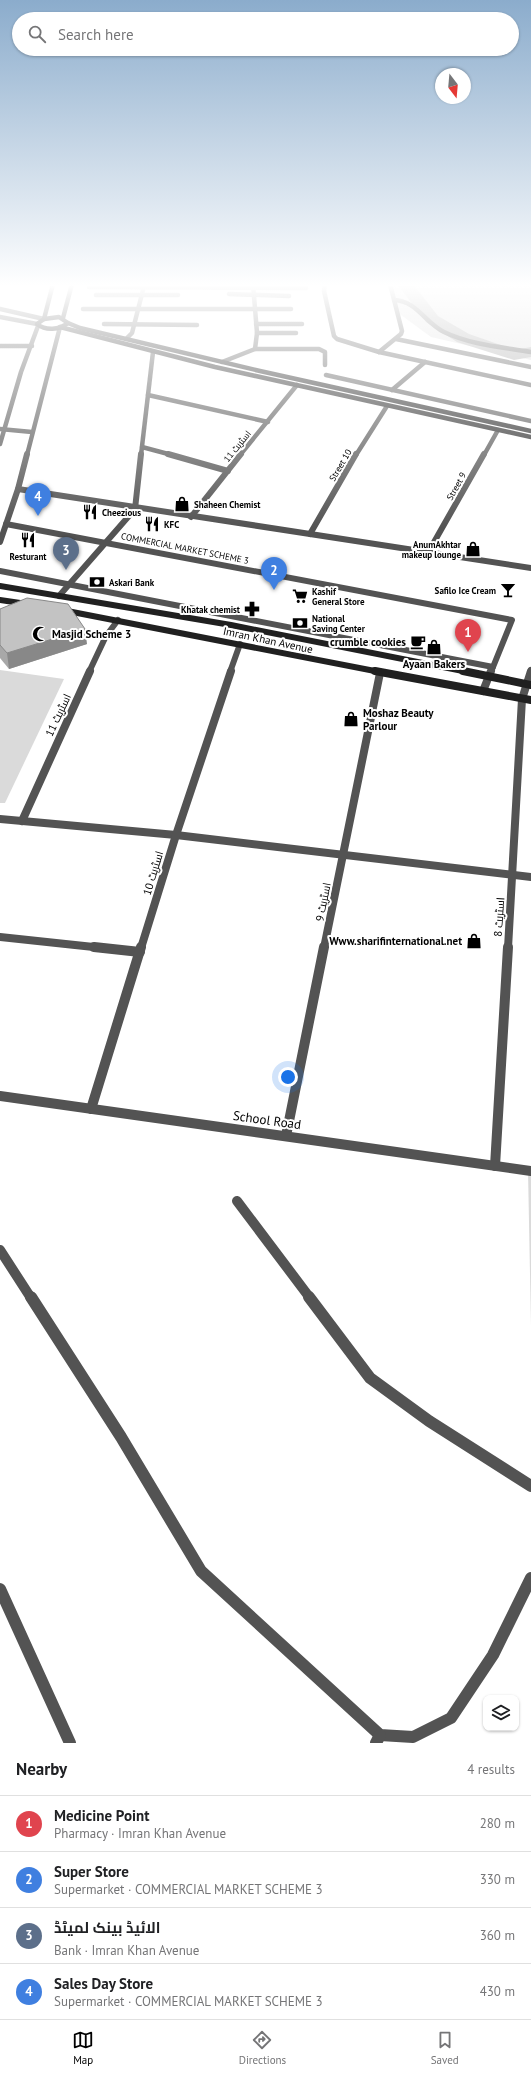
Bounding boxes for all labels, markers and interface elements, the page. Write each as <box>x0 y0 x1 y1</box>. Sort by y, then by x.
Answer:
search box <box>12 12 519 56</box>
icon: search <box>26 23 48 45</box>
text: Search here <box>58 25 134 44</box>
north arrow <box>435 68 471 104</box>
street label: اسٹریٹ 11 <box>221 428 253 464</box>
street label: Street 10 <box>326 447 354 483</box>
street label: Street 9 <box>444 470 468 502</box>
pin: 4 <box>25 483 51 516</box>
shop icon: Shaheen Chemist <box>173 495 191 513</box>
place label: Shaheen Chemist <box>194 499 261 510</box>
restaurant icon: Cheezious <box>81 503 99 521</box>
place label: Cheezious <box>102 507 141 518</box>
restaurant icon: KFC <box>143 515 161 533</box>
place label: KFC <box>164 519 179 530</box>
street label: COMMERCIAL MARKET SCHEME 3 <box>120 530 250 566</box>
restaurant icon: Resturant <box>19 531 37 549</box>
pin: 3 <box>53 537 79 570</box>
place label: AnumAkhtar makeup lounge <box>402 539 462 560</box>
shop icon: AnumAkhtar makeup lounge <box>464 540 482 558</box>
place label: Resturant <box>9 551 47 562</box>
pin: 2 <box>261 557 287 590</box>
bank icon: Askari Bank <box>88 573 106 591</box>
place label: Askari Bank <box>109 577 155 588</box>
bar icon: Safilo Ice Cream <box>499 581 517 599</box>
place label: Safilo Ice Cream <box>435 585 496 596</box>
place label: Kashif General Store <box>312 586 365 607</box>
supermarket icon: Kashif General Store <box>291 587 309 605</box>
pharmacy icon: Khatak chemist <box>243 600 261 618</box>
place label: Khatak chemist <box>181 604 241 615</box>
place label: National Saving Center <box>312 613 366 634</box>
bank icon: National Saving Center <box>291 614 309 632</box>
pin: 1 <box>455 619 481 652</box>
street label: Imran Khan Avenue <box>222 624 315 656</box>
mosque icon: Masjid Scheme 3 <box>31 625 49 643</box>
place label: Masjid Scheme 3 <box>52 627 131 641</box>
cafe icon: crumble cookies <box>409 633 427 651</box>
place label: crumble cookies <box>330 635 406 649</box>
shop icon: Ayaan Bakers <box>425 638 443 656</box>
place label: Ayaan Bakers <box>403 657 466 671</box>
street label: اسٹریٹ 11 <box>42 691 74 739</box>
place label: Moshaz Beauty Parlour <box>363 706 434 733</box>
shop icon: Moshaz Beauty Parlour <box>342 710 360 728</box>
street label: اسٹریٹ 10 <box>140 849 166 897</box>
street label: اسٹریٹ 9 <box>312 881 334 923</box>
street label: اسٹریٹ 8 <box>491 897 507 937</box>
shop icon: Www.sharifinternational.net <box>465 932 483 950</box>
place label: Www.sharifinternational.net <box>329 934 462 948</box>
your location <box>278 1067 298 1087</box>
street label: School Road <box>232 1107 302 1133</box>
map controls <box>483 1695 519 1731</box>
button: layers <box>483 1695 519 1731</box>
text: Nearby <box>16 1758 67 1780</box>
text: 4 results <box>467 1761 515 1778</box>
text: Medicine Point <box>54 1806 149 1825</box>
text: 1 <box>25 1815 33 1832</box>
text: 280 m <box>480 1815 515 1832</box>
text: Pharmacy · Imran Khan Avenue <box>54 1825 226 1842</box>
text: Super Store <box>54 1862 129 1881</box>
text: 2 <box>25 1871 33 1888</box>
text: 330 m <box>480 1871 515 1888</box>
text: Supermarket · COMMERCIAL MARKET SCHEME 3 <box>54 1881 323 1898</box>
text: الائیڈ بینک لمیٹڈ <box>54 1918 160 1937</box>
text: 3 <box>25 1927 33 1944</box>
text: 360 m <box>480 1927 515 1944</box>
text: Bank · Imran Khan Avenue <box>54 1942 199 1959</box>
text: Sales Day Store <box>54 1974 153 1993</box>
text: 4 <box>25 1983 33 2000</box>
text: 430 m <box>480 1983 515 2000</box>
text: Supermarket · COMMERCIAL MARKET SCHEME 3 <box>54 1993 323 2010</box>
tab: Map <box>72 2029 94 2067</box>
tab: Directions <box>239 2029 286 2067</box>
tab: Saved <box>431 2029 459 2067</box>

